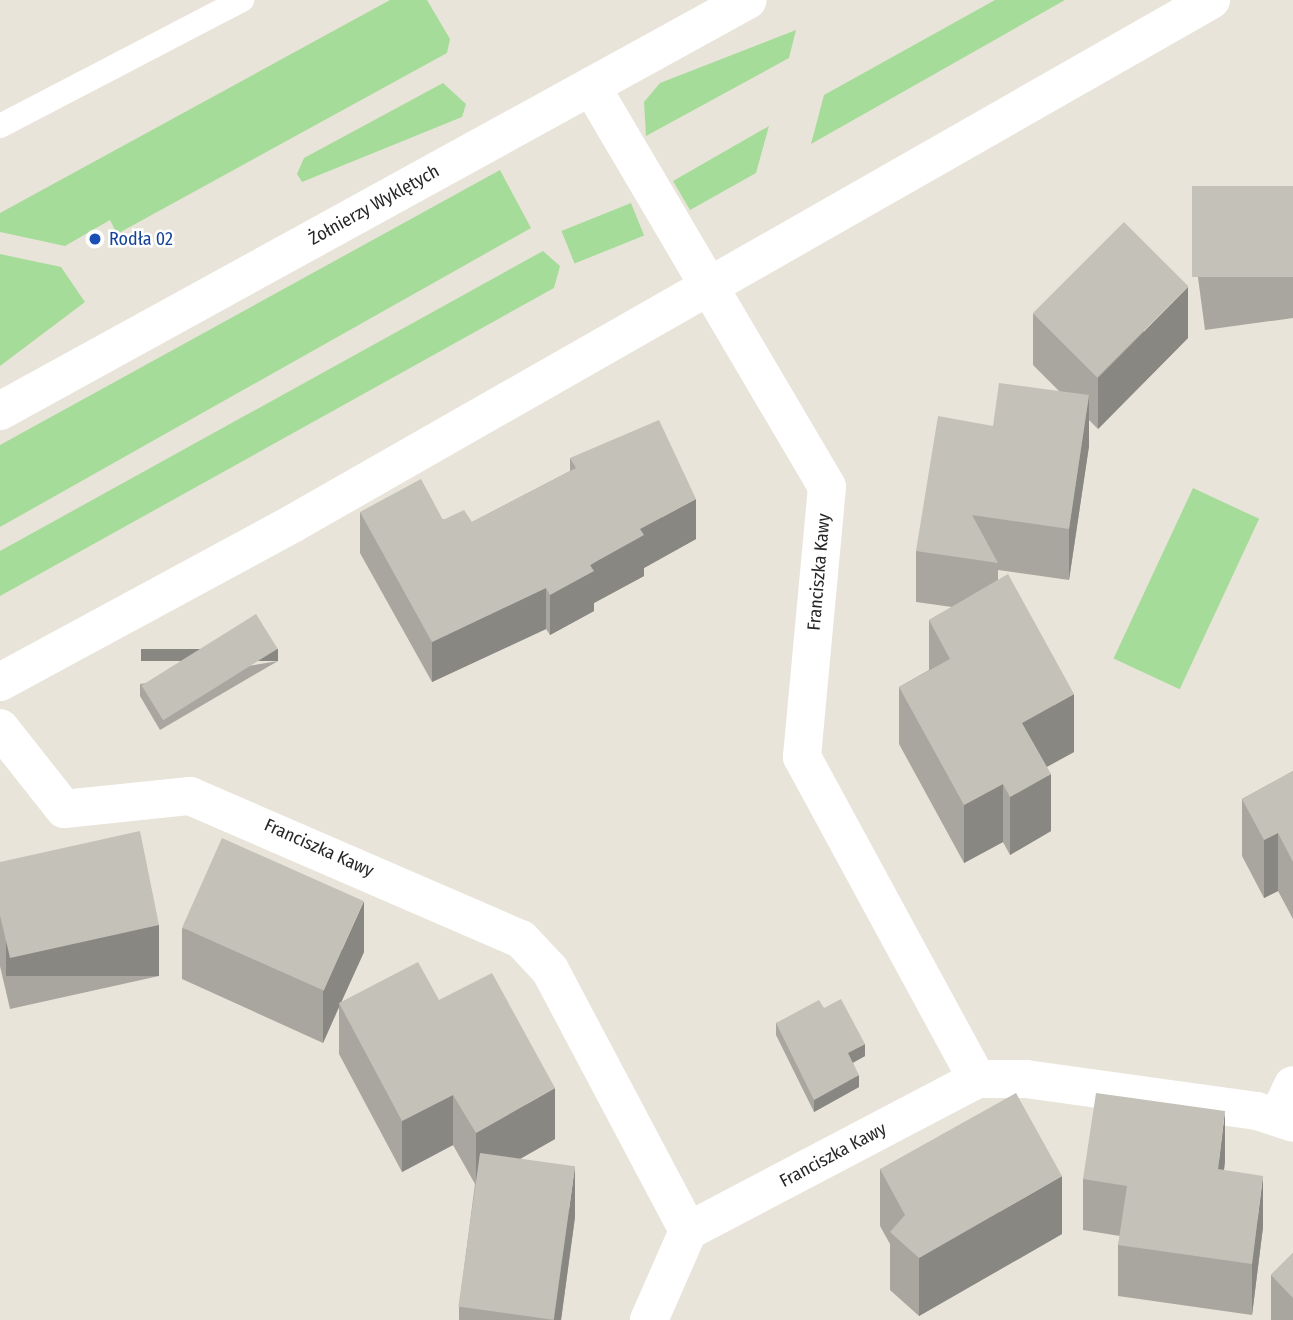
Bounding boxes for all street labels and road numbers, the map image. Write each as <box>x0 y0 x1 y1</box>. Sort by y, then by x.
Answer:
street label: Żołnierzy Wyklętych <box>305 160 443 250</box>
street label: Franciszka Kawy <box>803 513 835 631</box>
street label: Franciszka Kawy <box>261 814 377 882</box>
street label: Franciszka Kawy <box>776 1118 890 1192</box>

